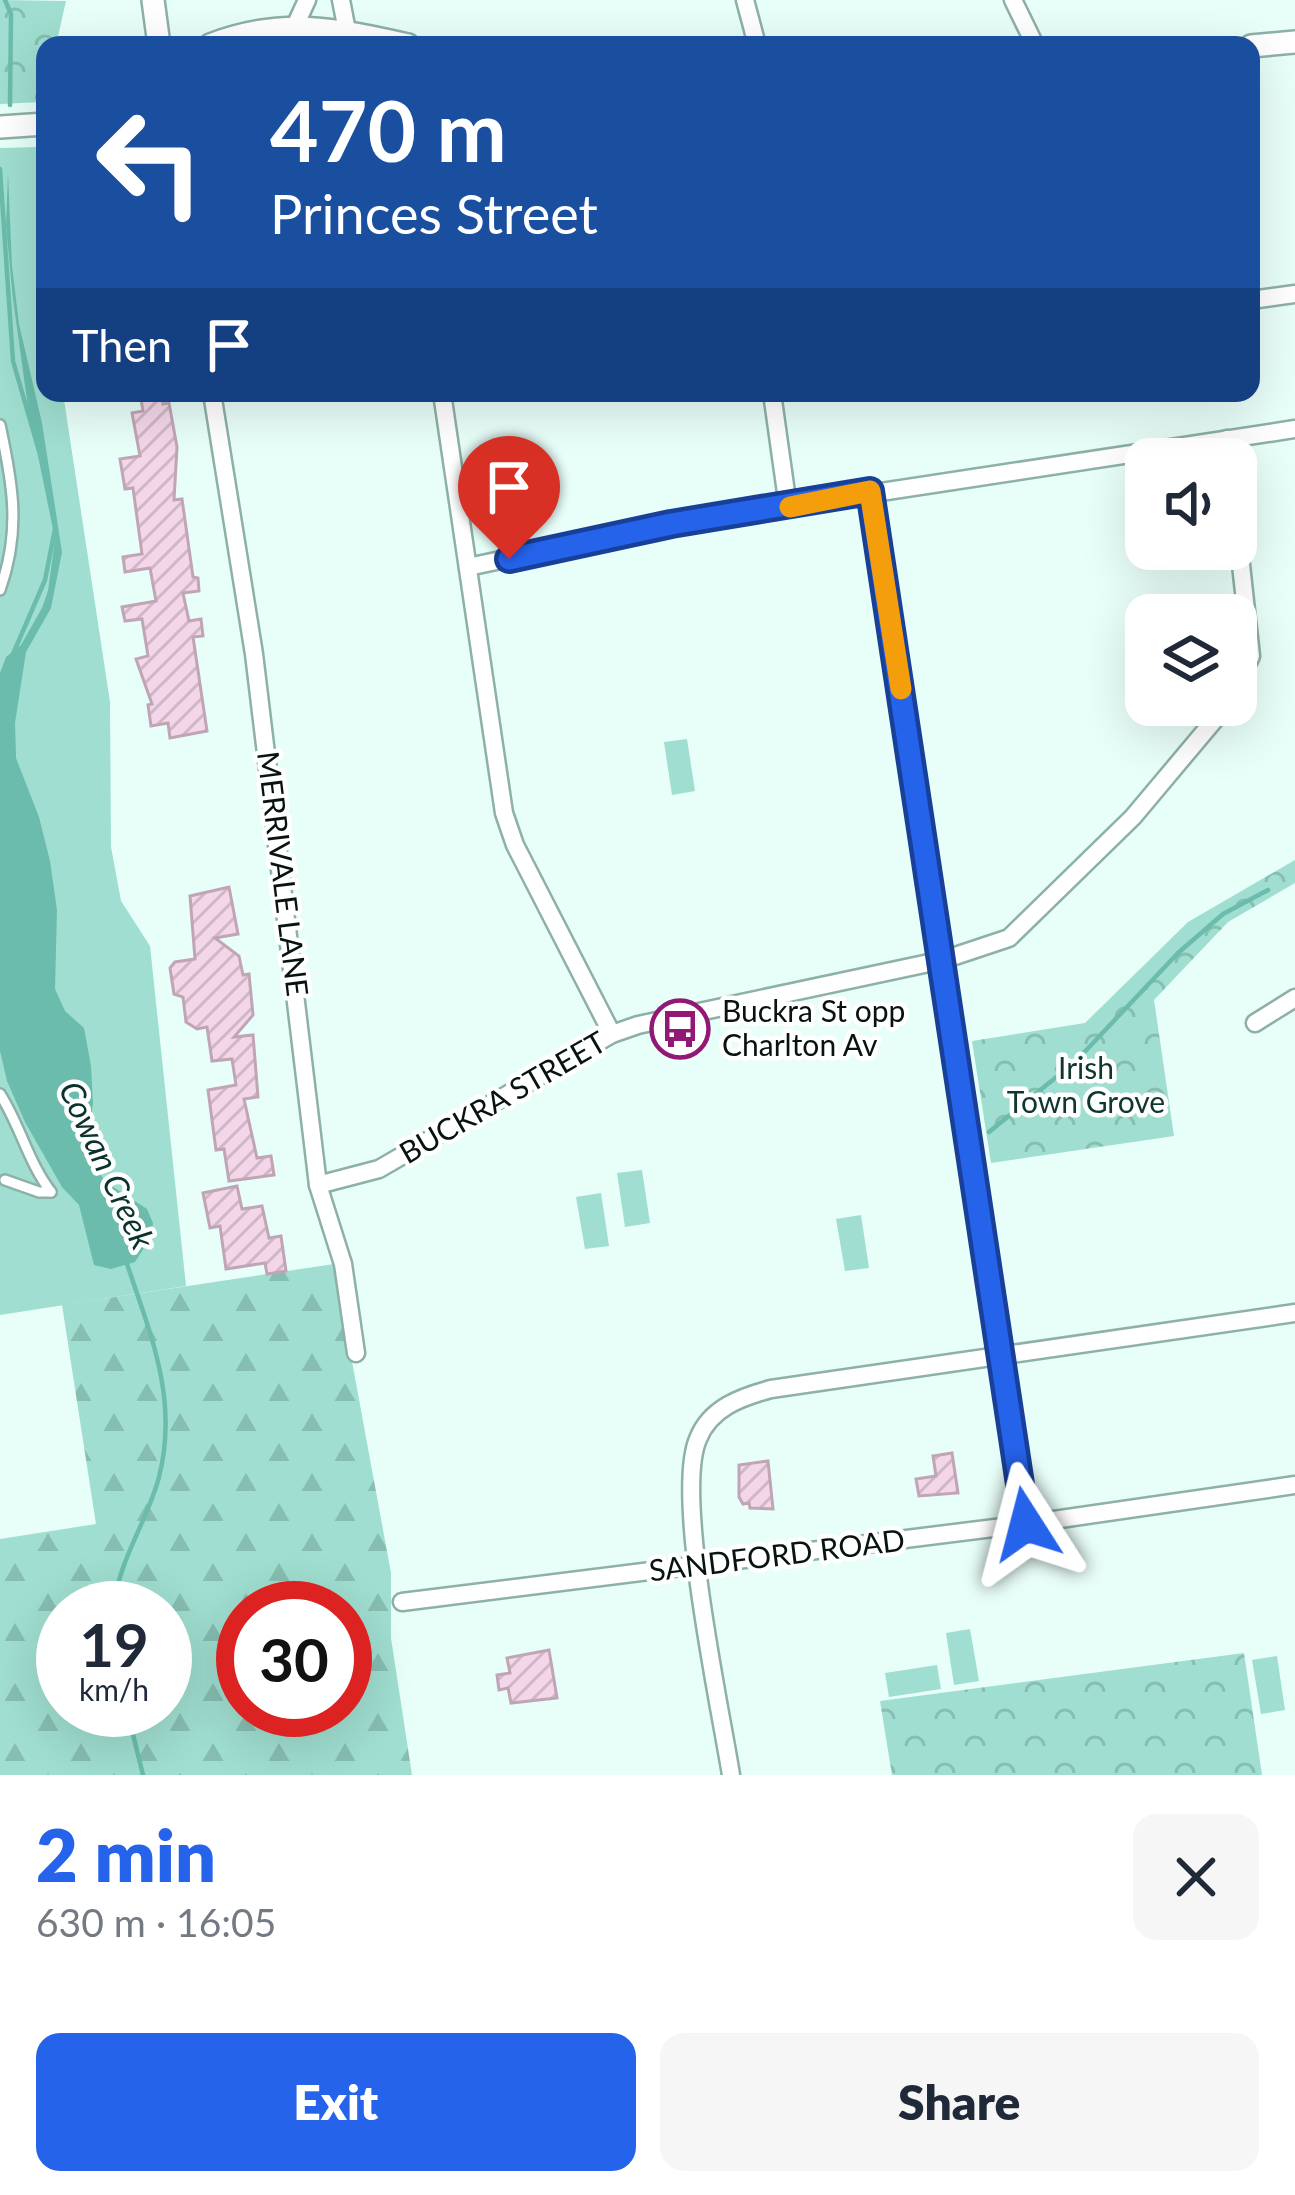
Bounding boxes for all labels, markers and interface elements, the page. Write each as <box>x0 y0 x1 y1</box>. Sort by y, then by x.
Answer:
text: 470 m <box>270 79 507 180</box>
icon: left <box>72 84 228 240</box>
text: Princes Street <box>270 181 598 246</box>
icon: arrive <box>196 312 262 378</box>
text: Then <box>72 318 172 372</box>
pin <box>458 436 560 559</box>
map controls <box>1125 438 1257 726</box>
button: sound <box>1125 438 1257 570</box>
icon: arrive <box>476 454 542 520</box>
button: layers <box>1125 594 1257 726</box>
street label: MERRIVALE LANE <box>251 749 317 998</box>
place label: Buckra St opp Charlton Av <box>722 992 905 1062</box>
bus stop icon: Buckra St opp Charlton Av <box>649 998 711 1060</box>
street label: BUCKRA STREET <box>392 1022 612 1170</box>
park label: Irish Town Grove <box>1007 1049 1165 1119</box>
water label: Cowan Creek <box>52 1074 164 1255</box>
position arrow <box>963 1461 1089 1587</box>
street label: SANDFORD ROAD <box>647 1520 907 1588</box>
speed limit sign: 30 <box>216 1581 372 1737</box>
text: 19 <box>79 1608 149 1680</box>
text: km/h <box>79 1671 149 1707</box>
text: 2 min <box>36 1811 216 1897</box>
button: close <box>1133 1814 1259 1940</box>
text: 630 m · 16:05 <box>36 1899 276 1945</box>
button: Exit <box>36 2033 636 2171</box>
button: Share <box>660 2033 1259 2171</box>

